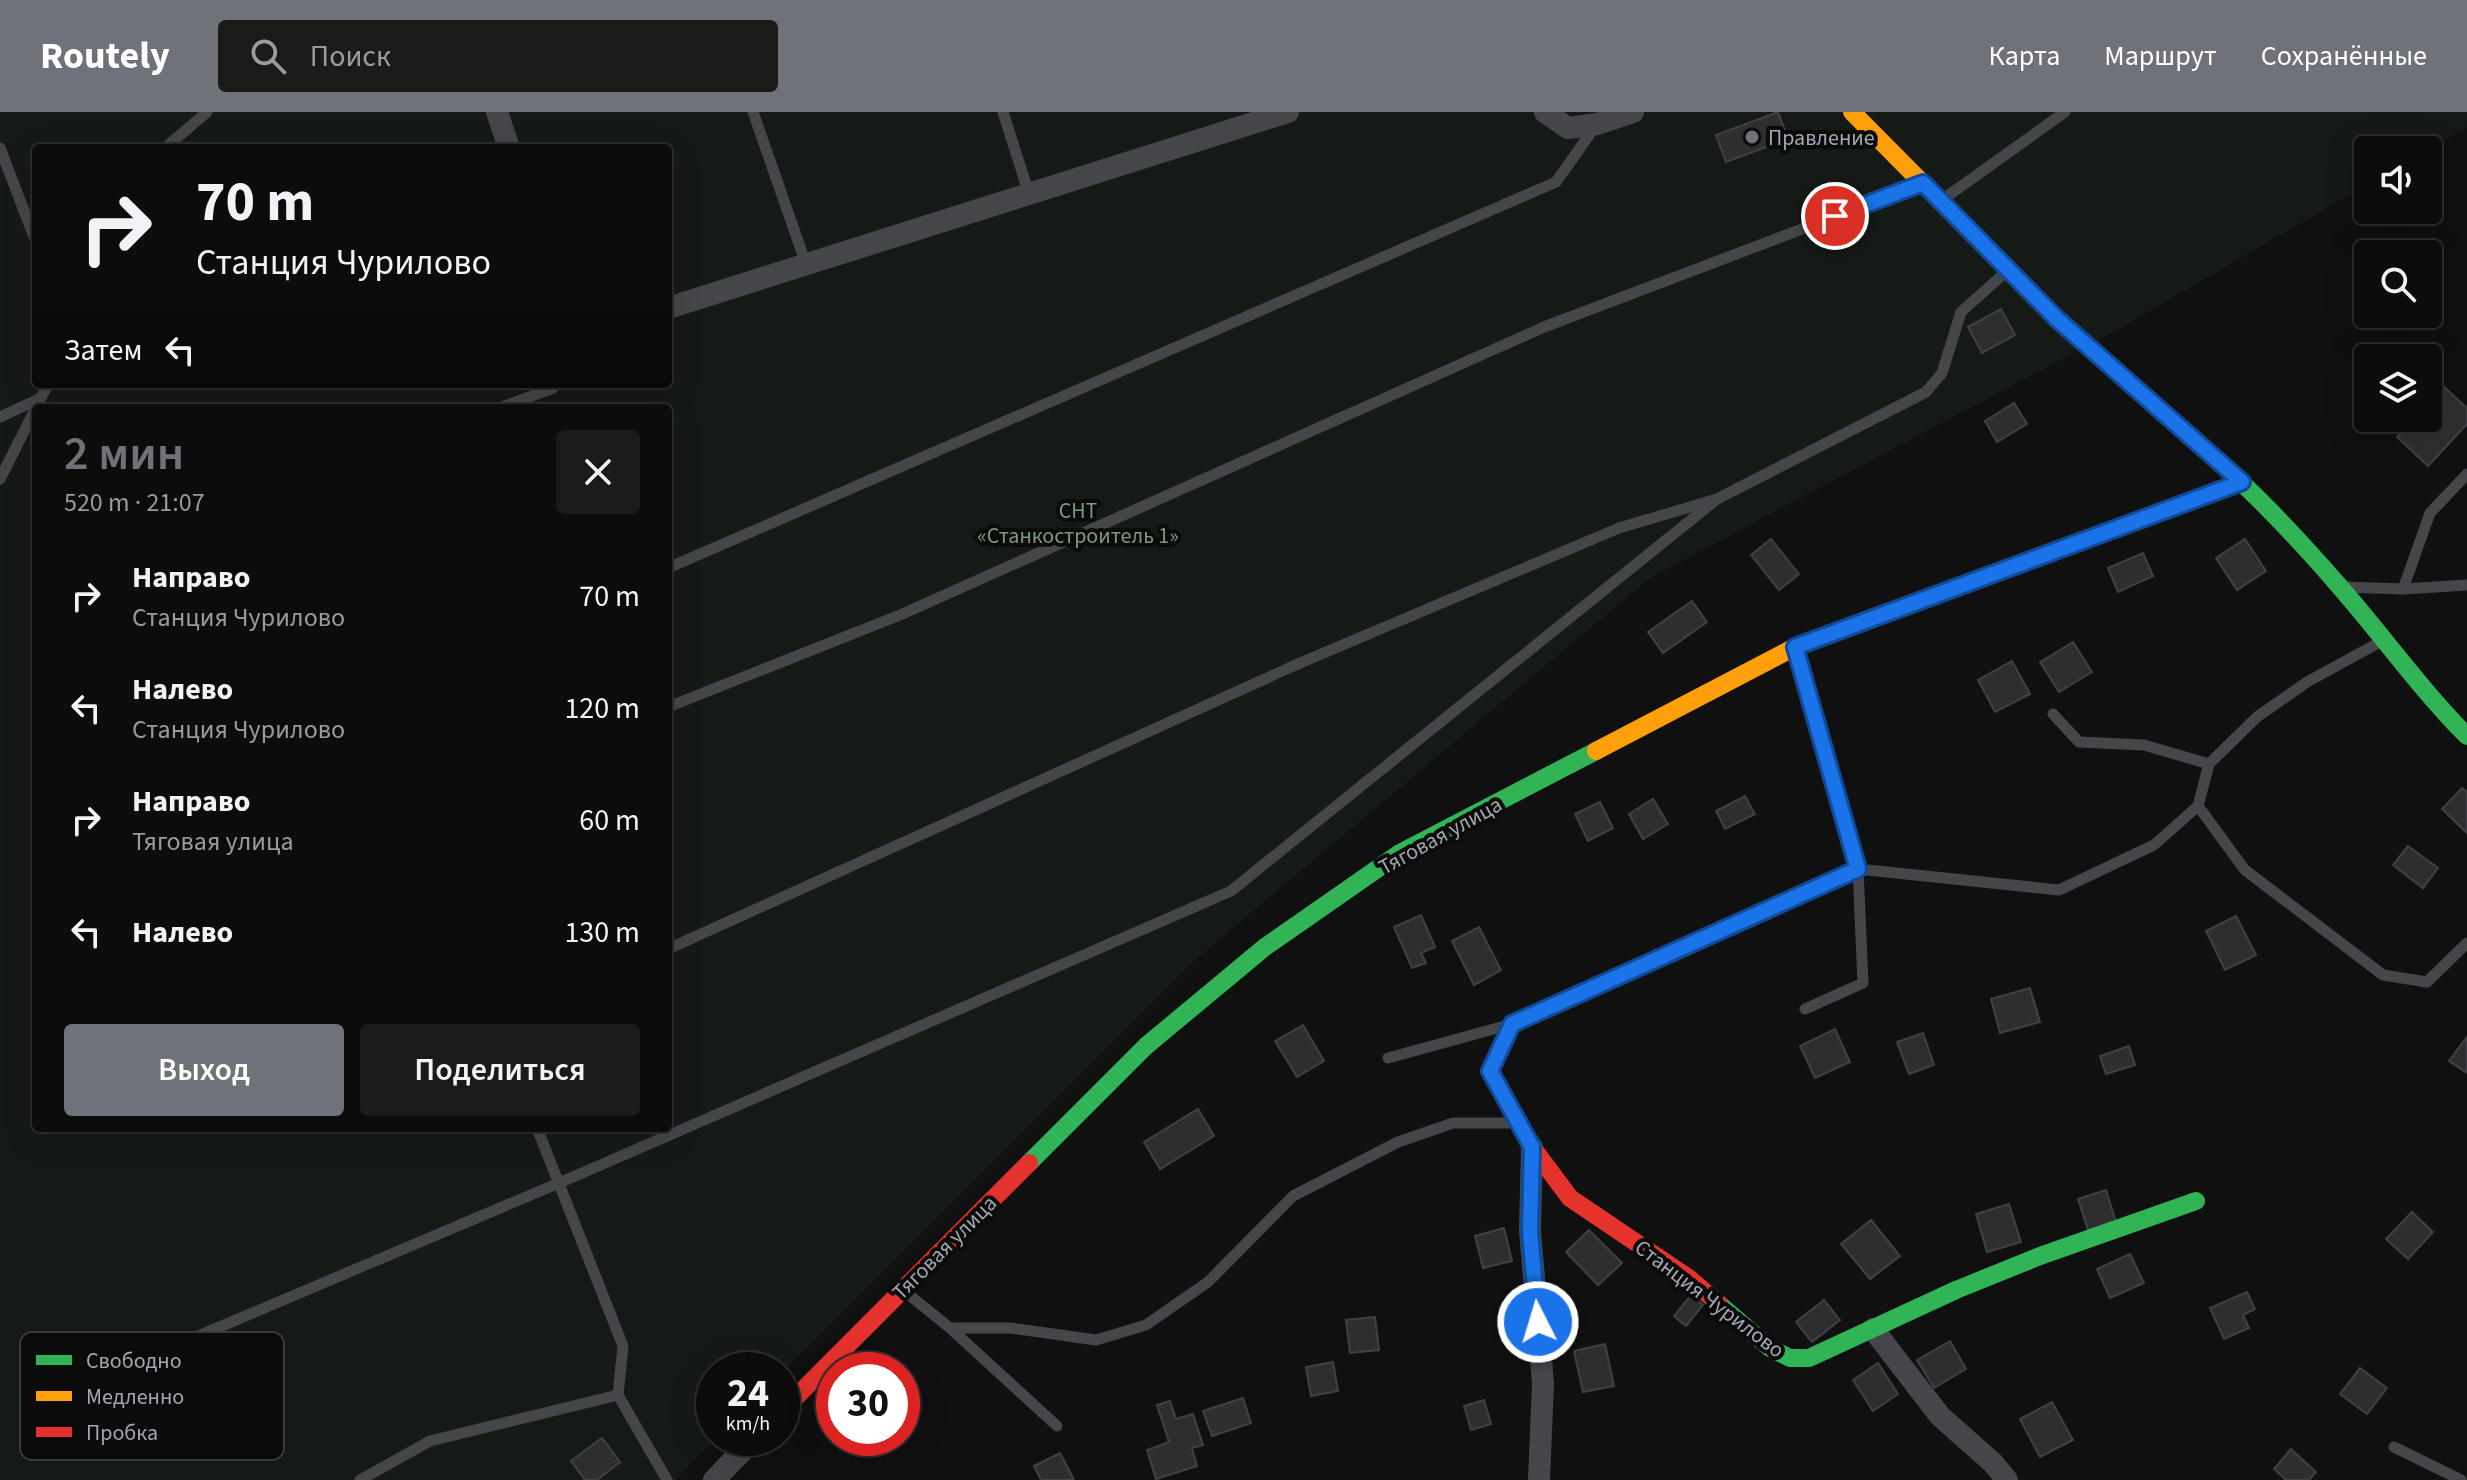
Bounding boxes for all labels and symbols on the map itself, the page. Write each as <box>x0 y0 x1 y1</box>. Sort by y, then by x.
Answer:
place label: Правление <box>1768 122 1875 154</box>
marker: Правление <box>1743 128 1761 146</box>
pin <box>1801 182 1869 250</box>
park label: СНТ «Станкостроитель 1» <box>977 495 1179 552</box>
street label: Тяговая улица <box>1373 789 1508 883</box>
street label: Тяговая улица <box>885 1188 1004 1307</box>
street label: Станция Чурилово <box>1628 1232 1791 1366</box>
position arrow <box>1496 1280 1580 1364</box>
legend <box>20 1332 284 1460</box>
text: Свободно <box>86 1345 182 1377</box>
speed limit sign: 30 <box>816 1352 920 1456</box>
text: Медленно <box>86 1381 184 1413</box>
text: Пробка <box>86 1417 158 1449</box>

